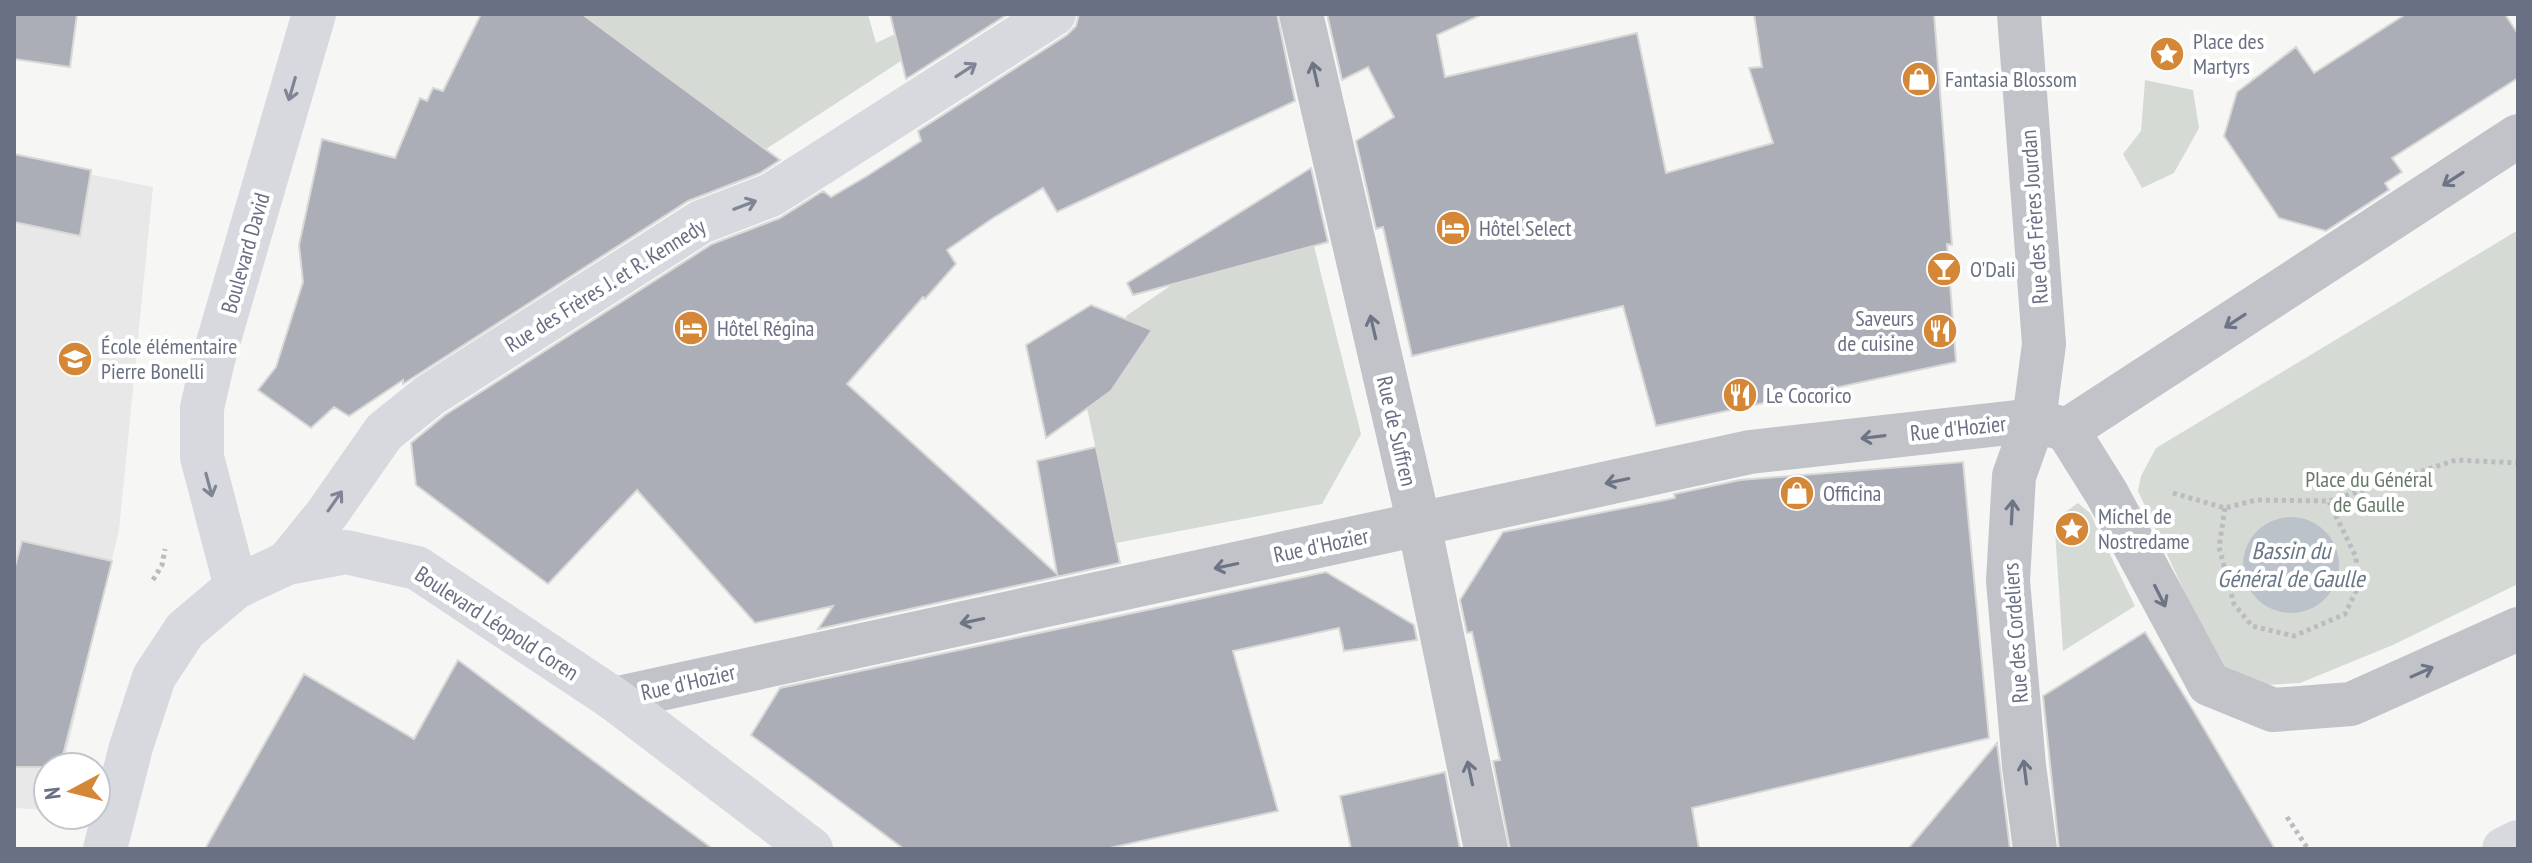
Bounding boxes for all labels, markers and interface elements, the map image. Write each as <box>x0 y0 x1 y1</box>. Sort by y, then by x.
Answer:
place label: Place des Martyrs <box>2193 27 2264 80</box>
place icon: Place des Martyrs <box>2148 35 2186 73</box>
shop icon: Fantasia Blossom <box>1900 60 1938 98</box>
one-way arrow <box>954 61 977 77</box>
one-way arrow <box>1307 61 1322 87</box>
place label: Fantasia Blossom <box>1945 65 2077 93</box>
one-way arrow <box>284 75 299 101</box>
street label: Rue des Frères Jourdan <box>2014 129 2054 305</box>
one-way arrow <box>2442 170 2464 187</box>
street label: Boulevard David <box>214 190 276 316</box>
one-way arrow <box>732 197 757 211</box>
hotel icon: Hôtel Select <box>1434 209 1472 247</box>
street label: Rue des Frères J. et R. Kennedy <box>500 211 711 358</box>
place label: Hôtel Select <box>1479 214 1571 242</box>
bar icon: O'Dali <box>1925 250 1963 288</box>
place label: O'Dali <box>1970 255 2016 283</box>
place label: Saveurs de cuisine <box>1838 304 1914 357</box>
hotel icon: Hôtel Régina <box>672 309 710 347</box>
restaurant icon: Saveurs de cuisine <box>1921 312 1959 350</box>
one-way arrow <box>2224 312 2246 329</box>
place label: Hôtel Régina <box>717 314 814 342</box>
one-way arrow <box>1365 315 1380 340</box>
place label: École élémentaire Pierre Bonelli <box>101 332 237 385</box>
school or university icon: École élémentaire Pierre Bonelli <box>56 340 94 378</box>
street label: Rue de Suffren <box>1371 373 1423 489</box>
restaurant icon: Le Cocorico <box>1721 376 1759 414</box>
place label: Le Cocorico <box>1766 381 1852 409</box>
street label: Rue d'Hozier <box>1909 409 2007 447</box>
one-way arrow <box>1860 430 1887 445</box>
park label: Place du Général de Gaulle <box>2305 465 2434 518</box>
one-way arrow <box>202 472 217 498</box>
one-way arrow <box>1605 474 1630 489</box>
shop icon: Officina <box>1778 474 1816 512</box>
place label: Officina <box>1823 479 1881 507</box>
one-way arrow <box>327 491 343 513</box>
one-way arrow <box>2004 499 2019 526</box>
place label: Michel de Nostredame <box>2098 502 2190 555</box>
place icon: Michel de Nostredame <box>2053 510 2091 548</box>
street label: Rue d'Hozier <box>1271 521 1371 569</box>
water label: Bassin du Général de Gaulle <box>2217 535 2367 594</box>
one-way arrow <box>1214 559 1239 574</box>
street label: Boulevard Léopold Coren <box>410 560 584 686</box>
street label: Rue des Cordeliers <box>1996 562 2034 704</box>
one-way arrow <box>2152 583 2168 607</box>
one-way arrow <box>959 614 985 629</box>
street label: Rue d'Hozier <box>638 658 738 706</box>
one-way arrow <box>2410 664 2434 679</box>
north arrow <box>32 751 112 831</box>
one-way arrow <box>2018 759 2033 786</box>
one-way arrow <box>1462 760 1477 786</box>
text: N <box>38 786 67 801</box>

